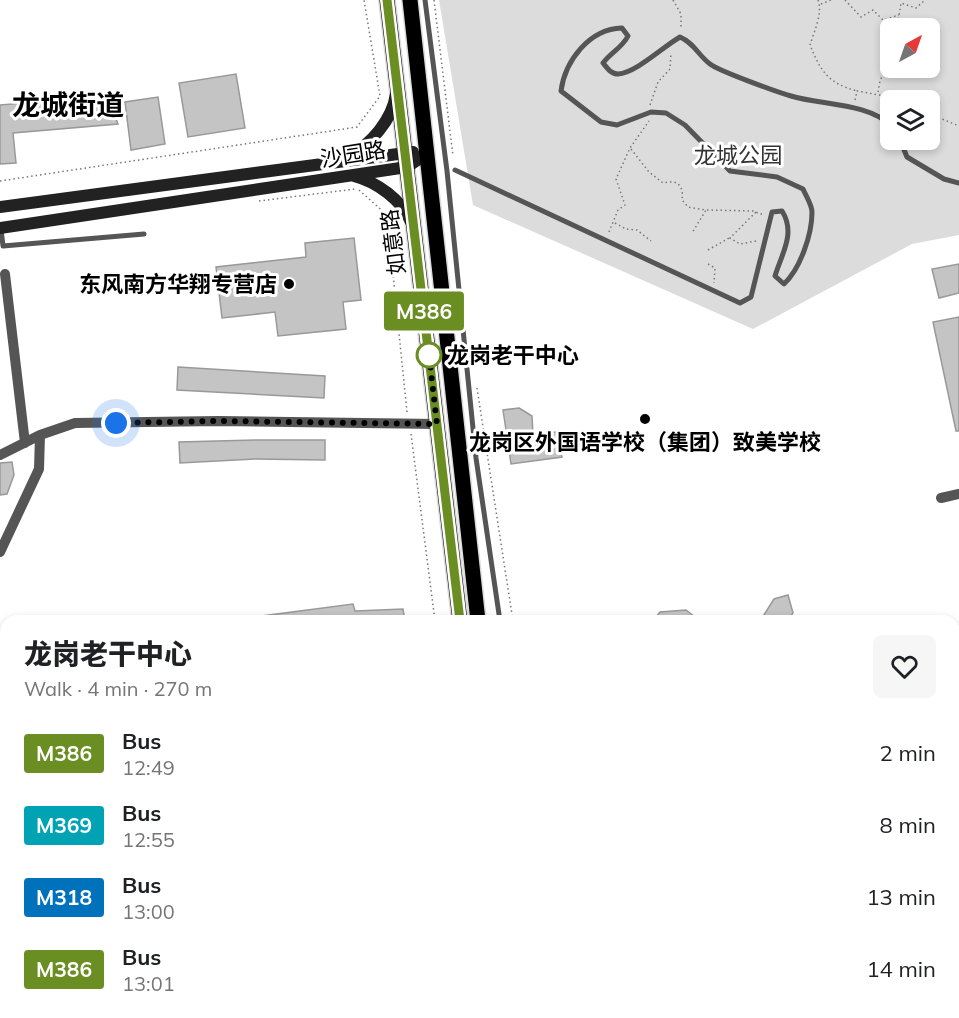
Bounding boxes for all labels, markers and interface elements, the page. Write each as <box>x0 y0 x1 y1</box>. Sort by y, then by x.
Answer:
north arrow <box>880 18 940 78</box>
map controls <box>880 18 940 150</box>
district label: 龙城街道 <box>12 87 124 122</box>
button: layers <box>880 90 940 150</box>
street label: 沙园路 <box>318 135 388 173</box>
park label: 龙城公园 <box>694 141 782 169</box>
street label: 如意路 <box>375 208 411 276</box>
place label: 东风南方华翔专营店 <box>79 270 277 298</box>
marker: 东风南方华翔专营店 <box>282 277 296 291</box>
line badge: M386 <box>382 292 466 330</box>
text: M386 <box>396 298 452 324</box>
place label: 龙岗老干中心 <box>447 341 579 369</box>
marker: 龙岗老干中心 <box>416 342 442 368</box>
your location <box>101 408 131 438</box>
marker: 龙岗区外国语学校（集团）致美学校 <box>638 412 652 426</box>
place label: 龙岗区外国语学校（集团）致美学校 <box>469 428 821 456</box>
button: heart <box>873 635 936 698</box>
text: 龙岗老干中心 <box>24 636 192 671</box>
text: Walk · 4 min · 270 m <box>24 676 212 701</box>
text: Bus <box>122 727 161 755</box>
text: 2 min <box>880 739 936 767</box>
text: M386 <box>36 740 92 766</box>
text: 12:49 <box>122 755 175 780</box>
text: Bus <box>122 799 161 827</box>
text: 8 min <box>880 811 936 839</box>
text: M369 <box>36 812 92 838</box>
text: 12:55 <box>122 827 175 852</box>
text: Bus <box>122 871 161 899</box>
text: 13 min <box>866 883 936 911</box>
text: M318 <box>36 884 92 910</box>
text: 13:00 <box>122 899 175 924</box>
text: Bus <box>122 943 161 971</box>
text: 14 min <box>866 955 936 983</box>
text: M386 <box>36 956 92 982</box>
text: 13:01 <box>122 971 175 996</box>

